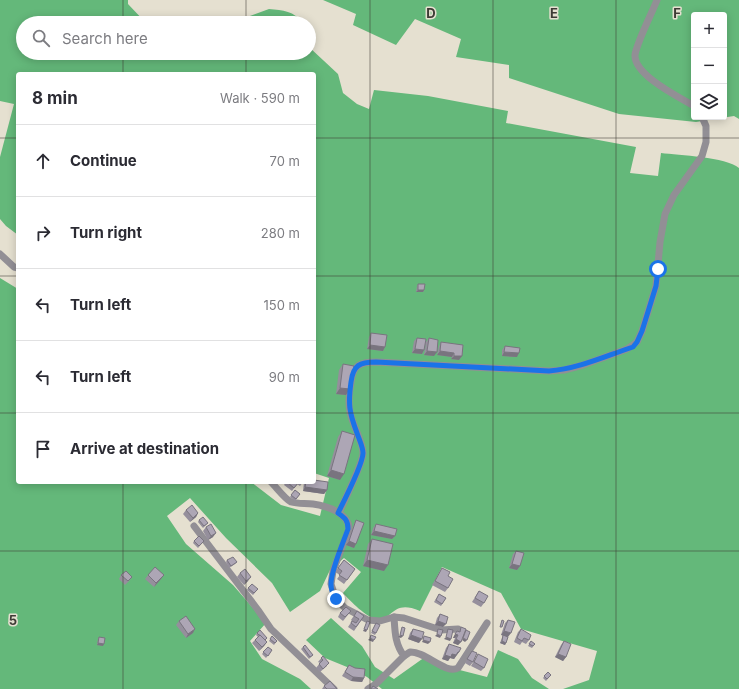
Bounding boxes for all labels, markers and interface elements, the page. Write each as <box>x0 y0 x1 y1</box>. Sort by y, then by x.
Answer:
text: D <box>426 5 436 21</box>
text: E <box>550 5 558 21</box>
text: F <box>673 5 681 21</box>
map controls <box>691 12 727 120</box>
button: + <box>691 12 727 48</box>
search box <box>16 16 316 60</box>
icon: search <box>30 27 52 49</box>
text: Search here <box>62 29 148 48</box>
button: − <box>691 48 727 84</box>
button: layers <box>691 84 727 120</box>
text: 8 min <box>32 88 78 108</box>
text: Walk · 590 m <box>220 90 300 106</box>
icon: ahead <box>32 150 54 172</box>
text: Continue <box>70 151 137 170</box>
text: 70 m <box>270 153 300 169</box>
icon: right <box>32 222 54 244</box>
text: Turn right <box>70 223 142 242</box>
text: 280 m <box>261 225 300 241</box>
route start <box>649 260 667 278</box>
icon: left <box>32 294 54 316</box>
text: Turn left <box>70 295 131 314</box>
text: 150 m <box>264 297 300 313</box>
icon: left <box>32 366 54 388</box>
text: Turn left <box>70 367 131 386</box>
text: 90 m <box>269 369 300 385</box>
icon: arrive <box>32 438 54 460</box>
text: Arrive at destination <box>70 439 219 458</box>
route end <box>327 590 345 608</box>
text: 5 <box>9 612 17 628</box>

